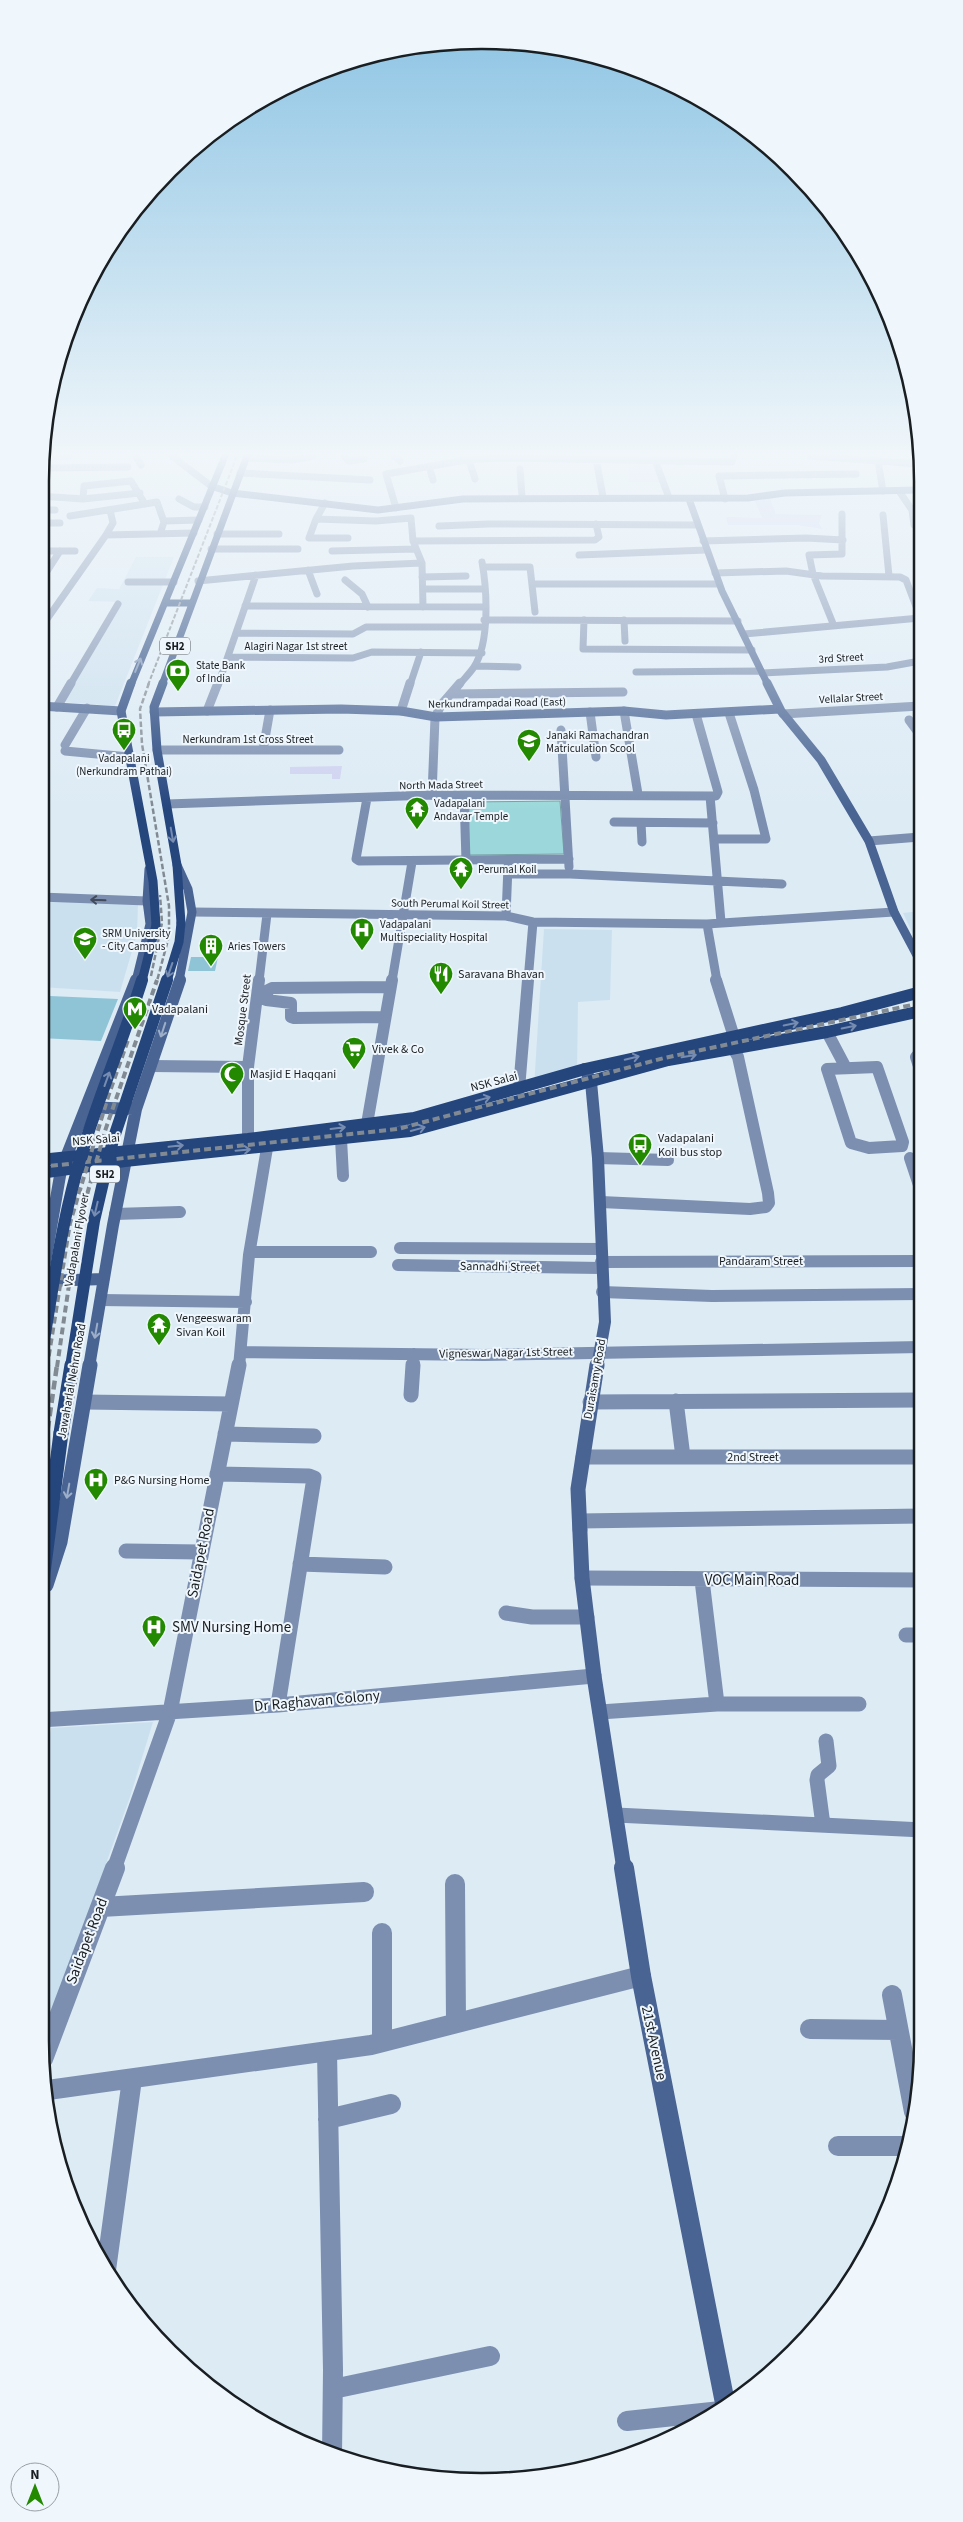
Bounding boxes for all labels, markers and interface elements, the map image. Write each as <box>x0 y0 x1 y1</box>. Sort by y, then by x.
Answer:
road number: SH2 <box>160 637 190 654</box>
street label: Alagiri Nagar 1st street <box>245 639 348 654</box>
street label: 3rd Street <box>818 649 864 667</box>
one-way arrow <box>134 658 143 673</box>
bank icon: State Bank of India <box>165 658 191 692</box>
place label: State Bank of India <box>196 658 246 686</box>
street label: Vellalar Street <box>819 689 884 707</box>
street label: Nerkundrampadai Road (East) <box>428 694 566 712</box>
bus stop icon: Vadapalani (Nerkundram Pathai) <box>111 717 137 751</box>
school or university icon: Janaki Ramachandran Matriculation Scool <box>516 728 542 762</box>
place label: Janaki Ramachandran Matriculation Scool <box>546 728 649 756</box>
street label: Nerkundram 1st Cross Street <box>183 732 314 747</box>
place label: Vadapalani (Nerkundram Pathai) <box>76 751 172 779</box>
street label: North Mada Street <box>399 777 483 793</box>
temple icon: Vadapalani Andavar Temple <box>404 796 430 830</box>
place label: Vadapalani Andavar Temple <box>434 796 509 824</box>
one-way arrow <box>168 827 178 843</box>
temple icon: Perumal Koil <box>448 856 474 890</box>
place label: Perumal Koil <box>478 862 537 877</box>
one-way arrow <box>91 895 107 904</box>
street label: South Perumal Koil Street <box>391 895 509 913</box>
hospital icon: Vadapalani Multispeciality Hospital <box>349 917 375 951</box>
place label: Vadapalani Multispeciality Hospital <box>380 917 488 945</box>
school or university icon: SRM University - City Campus <box>72 926 98 960</box>
place label: SRM University - City Campus <box>102 926 171 954</box>
building icon: Aries Towers <box>198 933 224 967</box>
place label: Aries Towers <box>228 939 286 954</box>
restaurant icon: Saravana Bhavan <box>428 961 454 995</box>
one-way arrow <box>165 962 174 977</box>
place label: Saravana Bhavan <box>458 966 544 983</box>
street label: Mosque Street <box>230 973 256 1047</box>
metro station icon: Vadapalani <box>122 996 148 1030</box>
place label: Vadapalani <box>152 1001 208 1018</box>
one-way arrow <box>783 1019 799 1028</box>
one-way arrow <box>158 1021 167 1037</box>
one-way arrow <box>841 1022 857 1031</box>
supermarket icon: Vivek & Co <box>341 1036 367 1070</box>
place label: Vivek & Co <box>372 1041 424 1058</box>
one-way arrow <box>681 1051 697 1061</box>
one-way arrow <box>624 1053 640 1062</box>
mosque icon: Masjid E Haqqani <box>219 1061 245 1095</box>
place label: Masjid E Haqqani <box>250 1066 336 1083</box>
street label: NSK Salai <box>469 1068 519 1096</box>
one-way arrow <box>103 1072 112 1087</box>
one-way arrow <box>474 1094 490 1103</box>
one-way arrow <box>330 1123 346 1133</box>
one-way arrow <box>409 1124 425 1133</box>
street label: NSK Salai <box>71 1129 121 1151</box>
place label: Vadapalani Koil bus stop <box>658 1130 723 1161</box>
bus stop icon: Vadapalani Koil bus stop <box>627 1132 653 1166</box>
one-way arrow <box>168 1141 184 1151</box>
one-way arrow <box>235 1145 251 1155</box>
road number: SH2 <box>90 1166 120 1182</box>
street label: Vadapalani Flyover <box>60 1191 94 1288</box>
one-way arrow <box>91 1200 100 1216</box>
street label: Pandaram Street <box>719 1253 803 1270</box>
street label: Sannadhi Street <box>460 1258 540 1276</box>
place label: Vengeeswaram Sivan Koil <box>176 1310 252 1341</box>
temple icon: Vengeeswaram Sivan Koil <box>146 1312 172 1346</box>
street label: Jawaharlal Nehru Road <box>53 1322 91 1440</box>
one-way arrow <box>90 1323 100 1339</box>
street label: Duraisamy Road <box>580 1337 610 1421</box>
street label: Vigneswar Nagar 1st Street <box>439 1343 573 1363</box>
street label: 2nd Street <box>727 1449 779 1466</box>
hospital icon: P&G Nursing Home <box>83 1467 109 1501</box>
place label: P&G Nursing Home <box>114 1472 210 1489</box>
one-way arrow <box>63 1483 73 1499</box>
street label: Saidapet Road <box>182 1506 220 1600</box>
street label: VOC Main Road <box>705 1570 799 1591</box>
hospital icon: SMV Nursing Home <box>141 1614 167 1648</box>
place label: SMV Nursing Home <box>172 1617 291 1638</box>
street label: Dr Raghavan Colony <box>253 1685 381 1717</box>
street label: Saidapet Road <box>61 1895 113 1987</box>
street label: 21st Avenue <box>636 2004 672 2082</box>
north arrow <box>10 2462 60 2512</box>
text: N <box>30 2465 40 2485</box>

